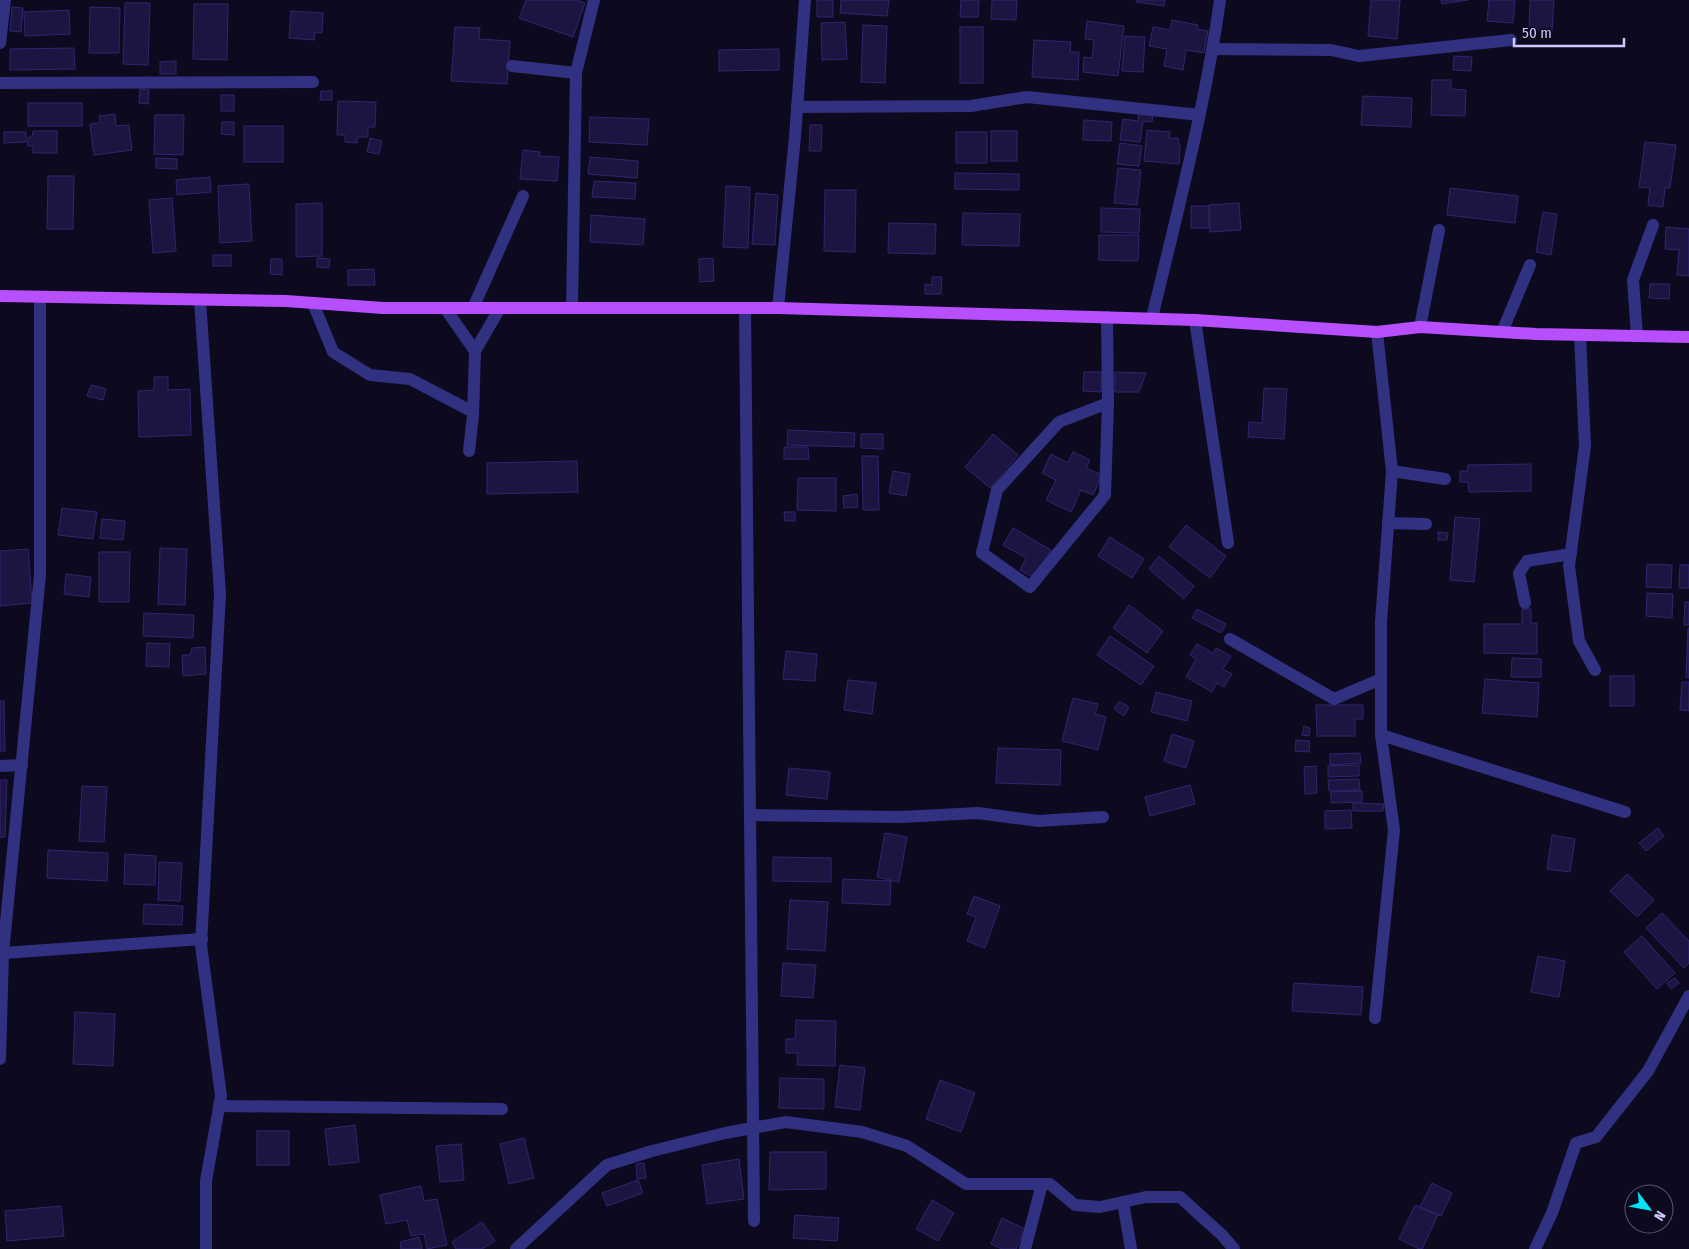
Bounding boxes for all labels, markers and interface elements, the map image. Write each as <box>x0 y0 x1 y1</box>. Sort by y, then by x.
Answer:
scale bar <box>1514 15 1624 47</box>
text: 50 m <box>1522 24 1552 42</box>
north arrow <box>1624 1184 1674 1234</box>
text: N <box>1650 1208 1669 1224</box>

